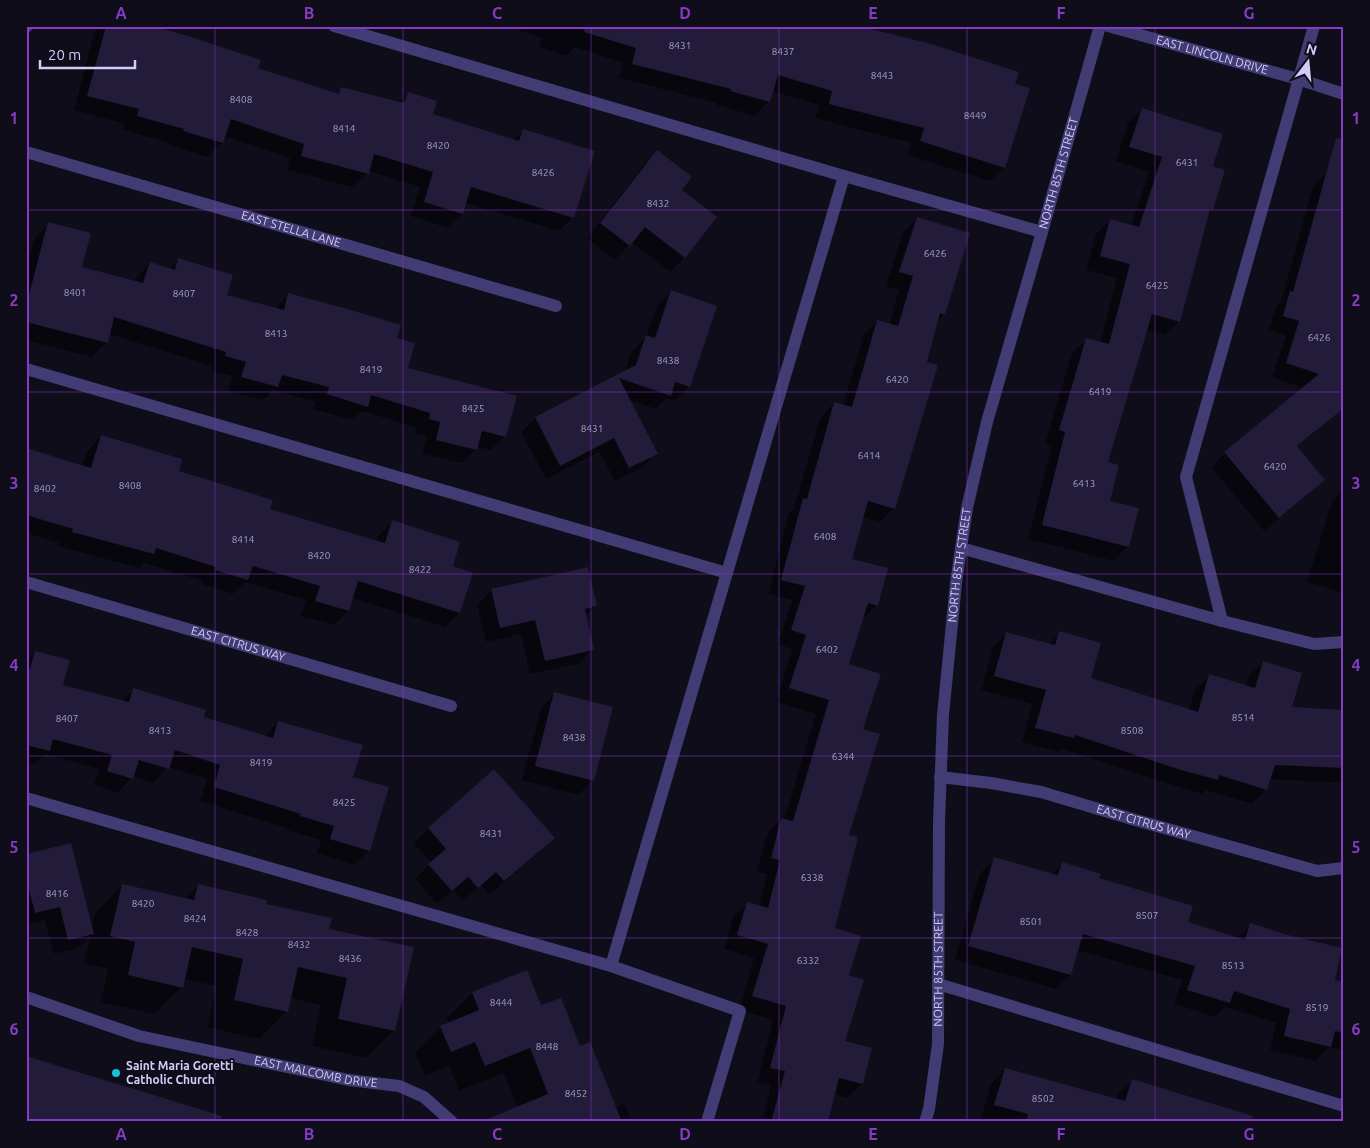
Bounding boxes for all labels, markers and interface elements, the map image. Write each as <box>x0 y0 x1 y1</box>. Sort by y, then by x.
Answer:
text: A <box>115 4 127 22</box>
text: B <box>304 4 314 22</box>
text: C <box>492 4 502 22</box>
text: D <box>679 4 691 22</box>
text: E <box>868 4 878 22</box>
text: F <box>1057 4 1066 22</box>
text: G <box>1243 4 1255 22</box>
street label: EAST LINCOLN DRIVE <box>1155 33 1270 76</box>
scale bar <box>40 38 135 70</box>
north arrow <box>1282 38 1332 88</box>
house number: 8431 <box>669 40 691 51</box>
text: N <box>1304 40 1319 59</box>
text: 20 m <box>48 46 81 63</box>
house number: 8437 <box>772 46 794 57</box>
house number: 8443 <box>871 70 893 81</box>
house number: 8408 <box>230 94 253 105</box>
text: 1 <box>9 109 19 127</box>
text: 1 <box>1351 109 1361 127</box>
house number: 8449 <box>964 110 986 121</box>
street label: NORTH 85TH STREET <box>1036 115 1080 230</box>
house number: 8414 <box>333 123 356 134</box>
house number: 8420 <box>427 140 450 151</box>
house number: 6431 <box>1176 157 1198 168</box>
house number: 8426 <box>532 167 555 178</box>
house number: 8432 <box>647 198 669 209</box>
street label: EAST STELLA LANE <box>240 208 343 249</box>
house number: 6426 <box>924 248 947 259</box>
house number: 6425 <box>1146 280 1168 291</box>
house number: 8401 <box>64 287 86 298</box>
house number: 8407 <box>173 288 195 299</box>
text: 2 <box>9 291 19 309</box>
text: 2 <box>1351 291 1361 309</box>
house number: 8413 <box>265 328 287 339</box>
house number: 6426 <box>1308 332 1331 343</box>
house number: 8438 <box>657 355 680 366</box>
house number: 8419 <box>360 364 382 375</box>
house number: 6420 <box>886 374 909 385</box>
house number: 6419 <box>1089 386 1111 397</box>
house number: 8425 <box>462 403 484 414</box>
house number: 8431 <box>581 423 603 434</box>
house number: 6414 <box>858 450 881 461</box>
house number: 6420 <box>1264 461 1287 472</box>
text: 3 <box>9 474 19 492</box>
text: 3 <box>1351 474 1361 492</box>
house number: 6413 <box>1073 478 1095 489</box>
house number: 8408 <box>119 480 142 491</box>
house number: 8402 <box>34 483 56 494</box>
street label: NORTH 85TH STREET <box>945 507 973 623</box>
house number: 6408 <box>814 531 837 542</box>
house number: 8414 <box>232 534 255 545</box>
house number: 8420 <box>308 550 331 561</box>
house number: 8422 <box>409 564 431 575</box>
street label: EAST CITRUS WAY <box>190 624 287 663</box>
house number: 6402 <box>816 644 838 655</box>
text: 4 <box>9 656 19 674</box>
text: 4 <box>1351 656 1361 674</box>
house number: 8514 <box>1232 712 1255 723</box>
house number: 8407 <box>56 713 78 724</box>
house number: 8413 <box>149 725 171 736</box>
house number: 8508 <box>1121 725 1144 736</box>
house number: 8438 <box>563 732 586 743</box>
house number: 6344 <box>832 751 855 762</box>
house number: 8419 <box>250 757 272 768</box>
house number: 8425 <box>333 797 355 808</box>
street label: EAST CITRUS WAY <box>1095 802 1192 841</box>
house number: 8431 <box>480 828 502 839</box>
text: 5 <box>9 838 19 856</box>
text: 5 <box>1351 838 1361 856</box>
house number: 6338 <box>801 872 824 883</box>
house number: 8416 <box>46 888 69 899</box>
house number: 8420 <box>132 898 155 909</box>
house number: 8507 <box>1136 910 1158 921</box>
street label: NORTH 85TH STREET <box>931 911 945 1027</box>
house number: 8424 <box>184 913 207 924</box>
house number: 8501 <box>1020 916 1042 927</box>
house number: 8428 <box>236 927 259 938</box>
house number: 8432 <box>288 939 310 950</box>
house number: 8436 <box>339 953 362 964</box>
house number: 6332 <box>797 955 819 966</box>
house number: 8513 <box>1222 960 1244 971</box>
house number: 8444 <box>490 997 513 1008</box>
house number: 8519 <box>1306 1002 1328 1013</box>
text: 6 <box>9 1020 19 1038</box>
text: 6 <box>1351 1020 1361 1038</box>
house number: 8448 <box>536 1041 559 1052</box>
street label: EAST MALCOMB DRIVE <box>253 1053 378 1089</box>
place label: Saint Maria Goretti Catholic Church <box>126 1059 234 1086</box>
marker: Saint Maria Goretti Catholic Church <box>110 1067 122 1079</box>
house number: 8452 <box>565 1088 587 1099</box>
house number: 8502 <box>1032 1093 1054 1104</box>
text: A <box>115 1125 127 1143</box>
text: B <box>304 1125 314 1143</box>
text: C <box>492 1125 502 1143</box>
text: D <box>679 1125 691 1143</box>
text: E <box>868 1125 878 1143</box>
text: F <box>1057 1125 1066 1143</box>
text: G <box>1243 1125 1255 1143</box>

